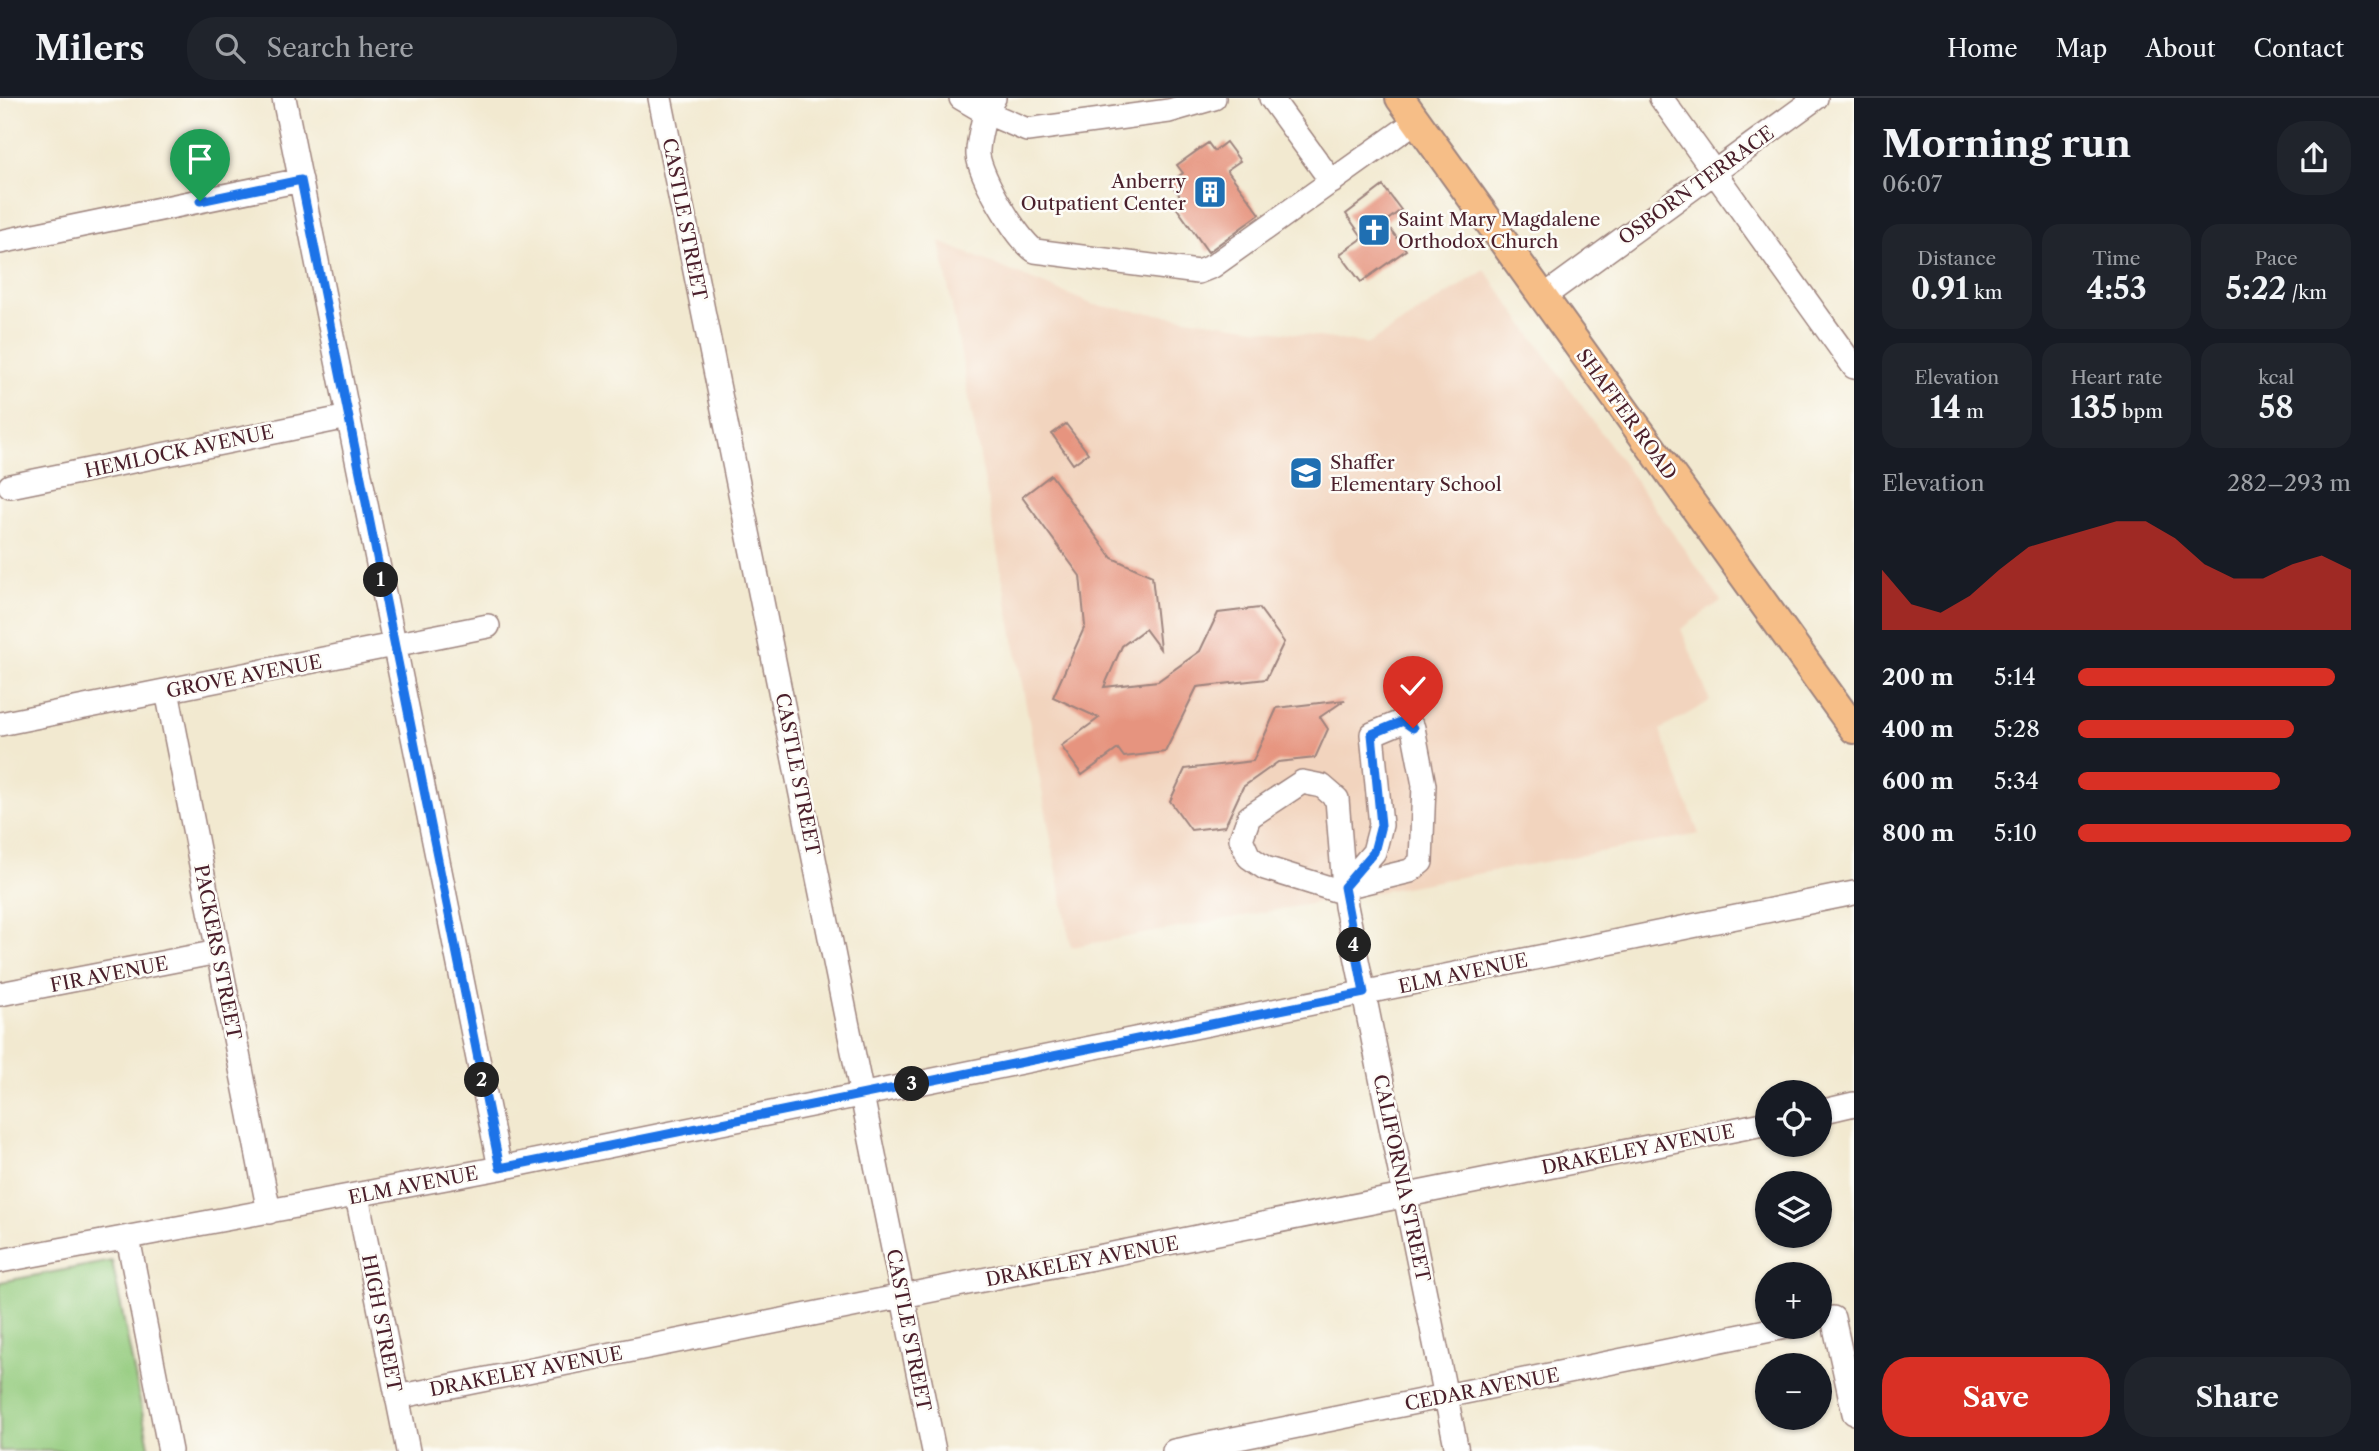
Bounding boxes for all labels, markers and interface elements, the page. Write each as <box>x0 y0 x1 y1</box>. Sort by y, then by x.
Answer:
search box <box>187 17 677 80</box>
text: Milers <box>35 28 145 69</box>
icon: search <box>211 29 249 67</box>
text: Search here <box>267 32 414 64</box>
text: Home <box>1947 34 2018 63</box>
text: Map <box>2056 34 2107 63</box>
text: About <box>2145 34 2216 63</box>
text: Contact <box>2254 34 2344 63</box>
text: Morning run <box>1882 120 2131 167</box>
street label: OSBORN TERRACE <box>1614 121 1779 250</box>
button: share <box>2277 121 2351 195</box>
pin <box>170 129 230 201</box>
street label: CASTLE STREET <box>657 136 712 303</box>
icon: arrive <box>181 140 219 178</box>
place label: Anberry Outpatient Center <box>1021 170 1186 215</box>
text: 06:07 <box>1882 170 1942 198</box>
building icon: Anberry Outpatient Center <box>1191 173 1229 211</box>
place label: Saint Mary Magdalene Orthodox Church <box>1398 208 1600 253</box>
church icon: Saint Mary Magdalene Orthodox Church <box>1355 211 1393 249</box>
text: Distance <box>1918 247 1996 270</box>
text: Time <box>2092 247 2141 270</box>
text: Pace <box>2255 247 2298 270</box>
text: 0.91 <box>1911 270 1969 307</box>
text: 4:53 <box>2086 270 2147 307</box>
text: 5:22 <box>2225 270 2286 307</box>
text: km <box>1969 281 2003 304</box>
text: /km <box>2286 281 2327 304</box>
street label: SHAFFER ROAD <box>1571 344 1682 484</box>
text: Elevation <box>1914 366 1999 389</box>
text: Heart rate <box>2071 366 2162 389</box>
text: kcal <box>2258 366 2294 389</box>
text: 14 <box>1930 389 1961 426</box>
text: 135 <box>2070 389 2117 426</box>
text: 58 <box>2259 389 2294 426</box>
text: m <box>1961 400 1984 423</box>
text: bpm <box>2117 400 2163 423</box>
street label: HEMLOCK AVENUE <box>82 420 276 483</box>
place label: Shaffer Elementary School <box>1330 451 1502 496</box>
school or university icon: Shaffer Elementary School <box>1287 454 1325 492</box>
text: Elevation <box>1882 469 1985 497</box>
text: 282–293 m <box>2227 469 2351 497</box>
pin: 1 <box>364 562 398 598</box>
text: 1 <box>376 568 385 591</box>
street label: GROVE AVENUE <box>164 650 324 703</box>
pin <box>1383 656 1443 728</box>
text: 200 m <box>1882 663 1954 691</box>
text: 5:14 <box>1994 663 2036 691</box>
icon: check <box>1394 667 1432 705</box>
street label: CASTLE STREET <box>770 691 825 858</box>
text: 400 m <box>1882 715 1954 743</box>
text: 5:28 <box>1994 715 2040 743</box>
text: 600 m <box>1882 767 1954 795</box>
text: 5:34 <box>1994 767 2039 795</box>
text: 800 m <box>1882 819 1954 847</box>
text: 5:10 <box>1994 819 2037 847</box>
street label: PACKERS STREET <box>189 863 246 1042</box>
pin: 4 <box>1336 928 1372 962</box>
text: 4 <box>1348 933 1359 956</box>
street label: ELM AVENUE <box>1396 949 1530 998</box>
street label: FIR AVENUE <box>48 952 170 997</box>
pin: 2 <box>464 1062 500 1098</box>
pin: 3 <box>894 1066 930 1102</box>
text: 2 <box>476 1068 487 1091</box>
text: 3 <box>906 1072 917 1095</box>
street label: CALIFORNIA STREET <box>1368 1072 1435 1285</box>
map controls <box>1755 1080 1832 1430</box>
button: locate <box>1755 1080 1832 1157</box>
street label: DRAKELEY AVENUE <box>1540 1119 1737 1180</box>
street label: ELM AVENUE <box>346 1162 480 1209</box>
button: layers <box>1755 1171 1832 1248</box>
street label: DRAKELEY AVENUE <box>984 1231 1181 1292</box>
street label: CASTLE STREET <box>881 1247 936 1414</box>
street label: HIGH STREET <box>357 1252 406 1395</box>
button: + <box>1755 1262 1832 1339</box>
street label: DRAKELEY AVENUE <box>428 1341 625 1402</box>
button: − <box>1755 1353 1832 1430</box>
button: Save <box>1882 1357 2110 1437</box>
button: Share <box>2124 1357 2351 1437</box>
street label: CEDAR AVENUE <box>1403 1363 1561 1416</box>

